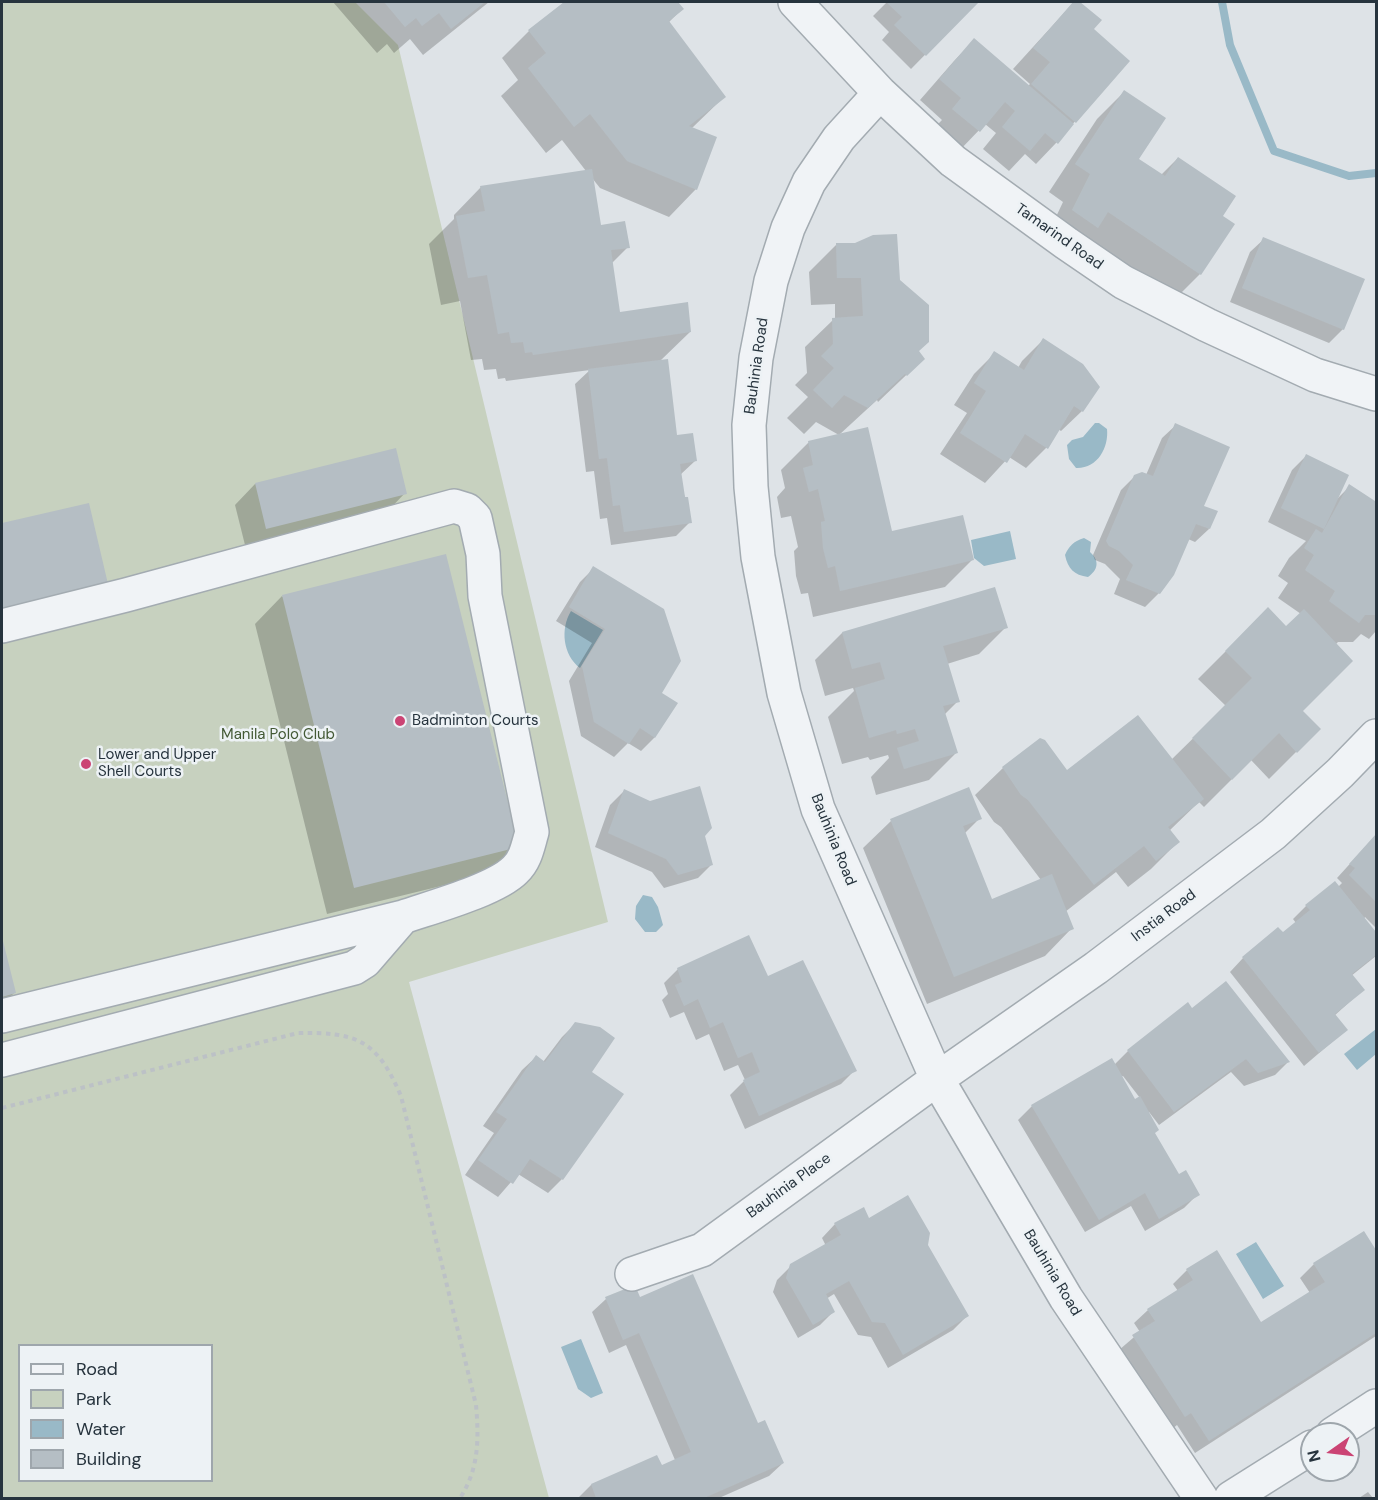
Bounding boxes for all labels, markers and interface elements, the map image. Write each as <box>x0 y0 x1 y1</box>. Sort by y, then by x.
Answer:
street label: Tamarind Road <box>1012 200 1106 274</box>
street label: Bauhinia Road <box>741 317 773 415</box>
place label: Badminton Courts <box>412 712 539 730</box>
marker: Badminton Courts <box>393 714 407 728</box>
park label: Manila Polo Club <box>221 726 335 744</box>
place label: Lower and Upper Shell Courts <box>98 746 216 781</box>
marker: Lower and Upper Shell Courts <box>79 757 93 771</box>
street label: Bauhinia Road <box>806 792 860 888</box>
street label: Instia Road <box>1128 886 1200 946</box>
street label: Bauhinia Place <box>743 1149 835 1223</box>
street label: Bauhinia Road <box>1019 1227 1085 1319</box>
legend <box>18 1344 213 1482</box>
text: Road <box>76 1357 118 1381</box>
text: Park <box>76 1387 112 1411</box>
text: Water <box>76 1417 126 1441</box>
north arrow <box>1300 1422 1360 1482</box>
text: Building <box>76 1447 141 1471</box>
text: N <box>1302 1448 1326 1464</box>

